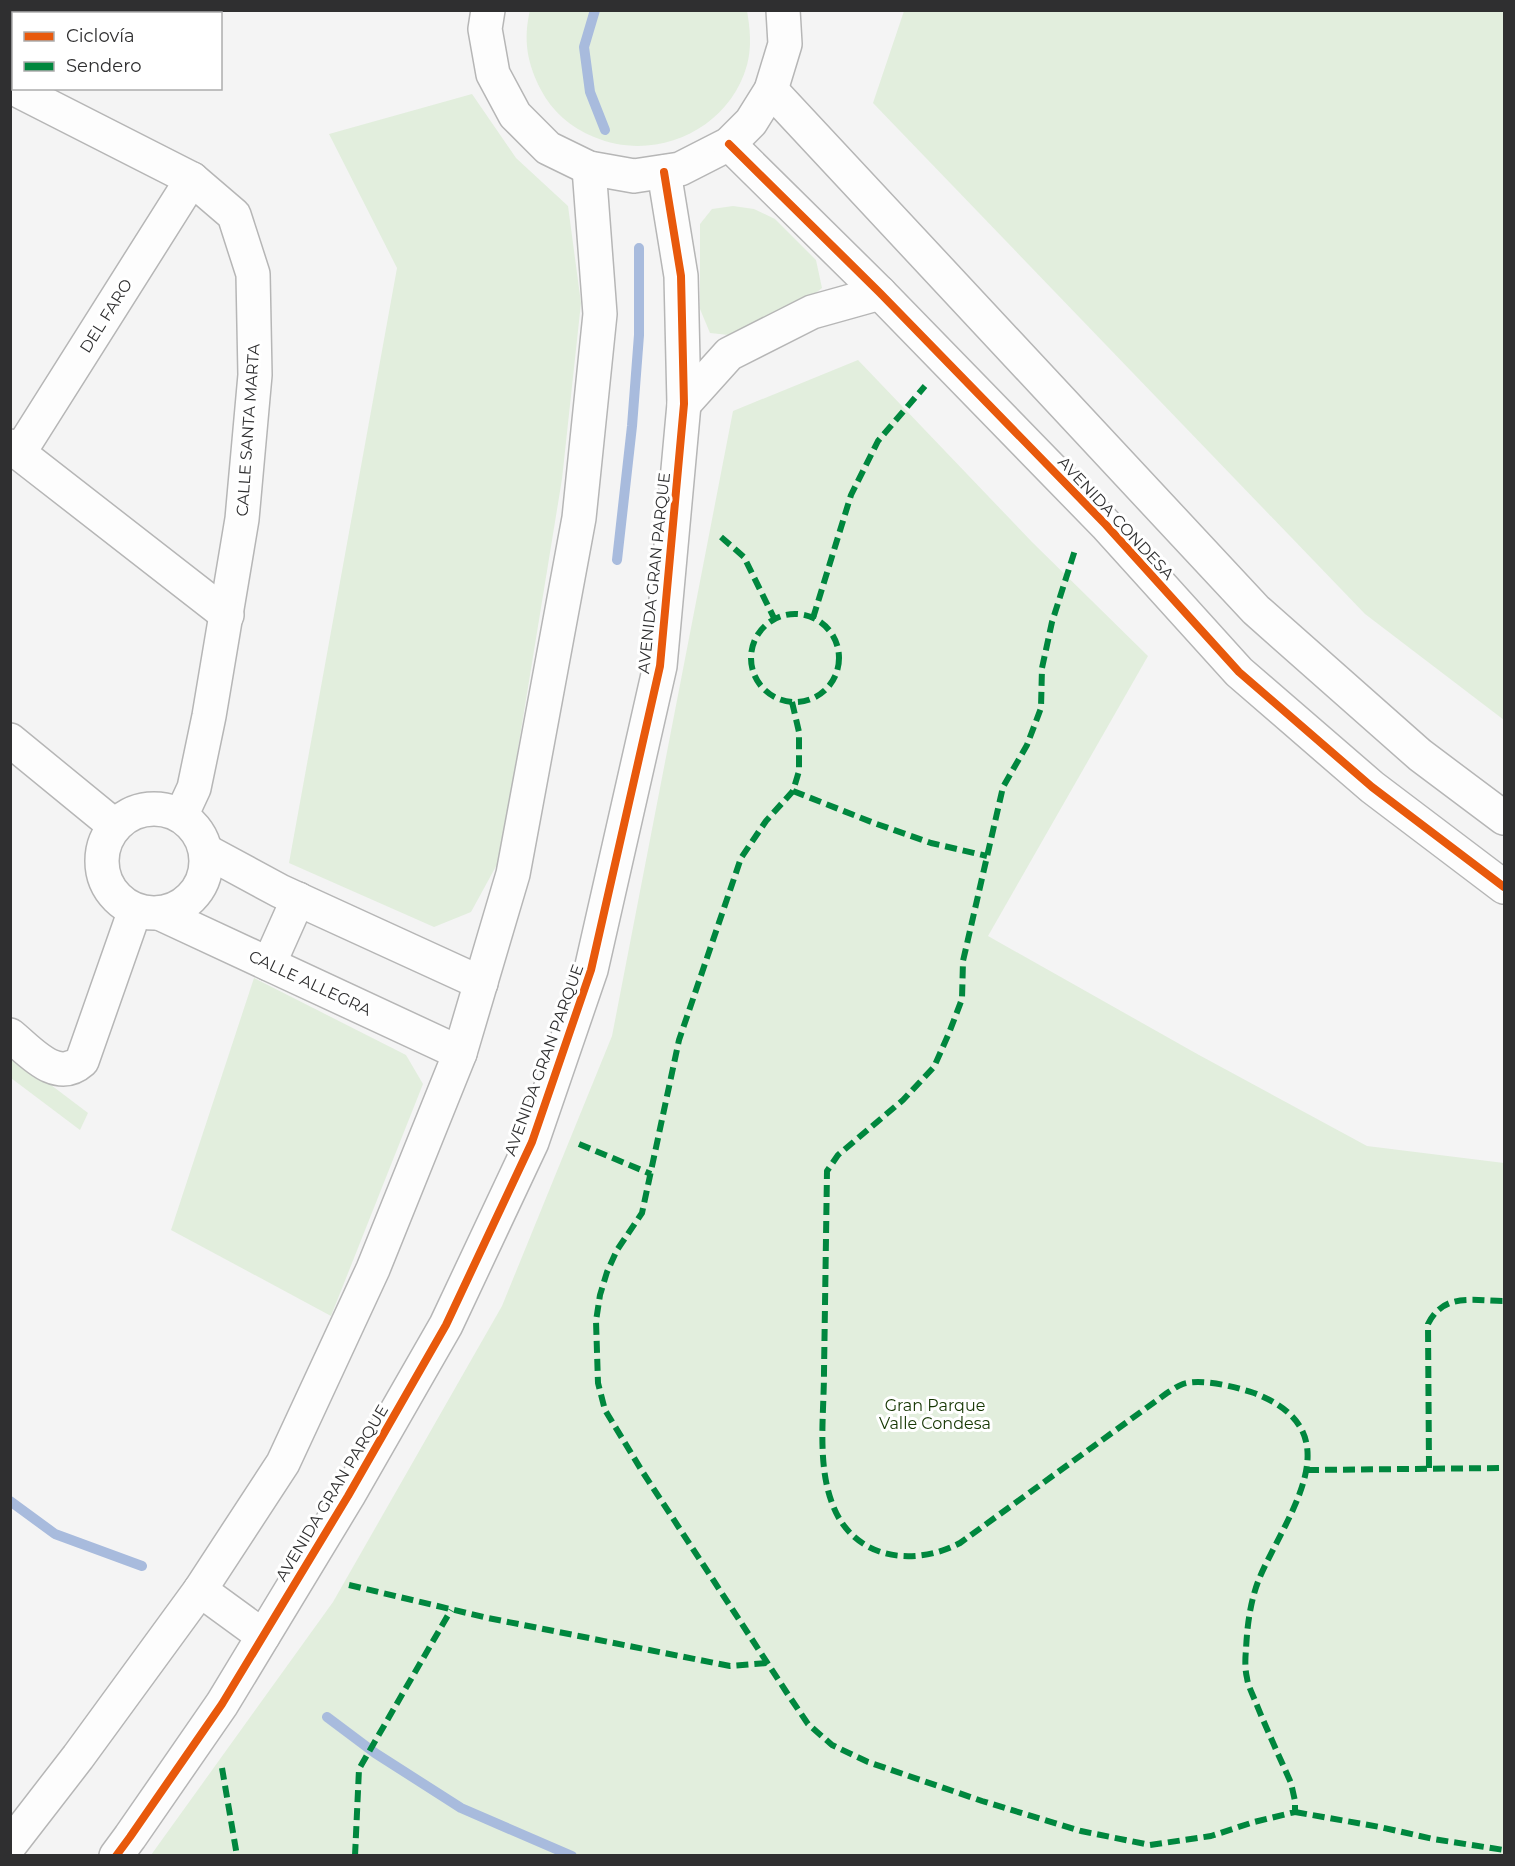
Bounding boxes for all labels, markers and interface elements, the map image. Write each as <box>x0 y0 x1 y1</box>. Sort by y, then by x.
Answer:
legend <box>12 12 222 90</box>
text: Ciclovía <box>66 25 135 47</box>
text: Sendero <box>66 55 141 77</box>
street label: DEL FARO <box>76 276 136 356</box>
street label: CALLE SANTA MARTA <box>232 342 264 517</box>
street label: AVENIDA CONDESA <box>1054 452 1178 584</box>
street label: AVENIDA GRAN PARQUE <box>634 471 674 675</box>
street label: CALLE ALLEGRA <box>246 946 375 1020</box>
street label: AVENIDA GRAN PARQUE <box>500 962 588 1158</box>
park label: Gran Parque Valle Condesa <box>879 1396 991 1433</box>
street label: AVENIDA GRAN PARQUE <box>272 1401 392 1585</box>

